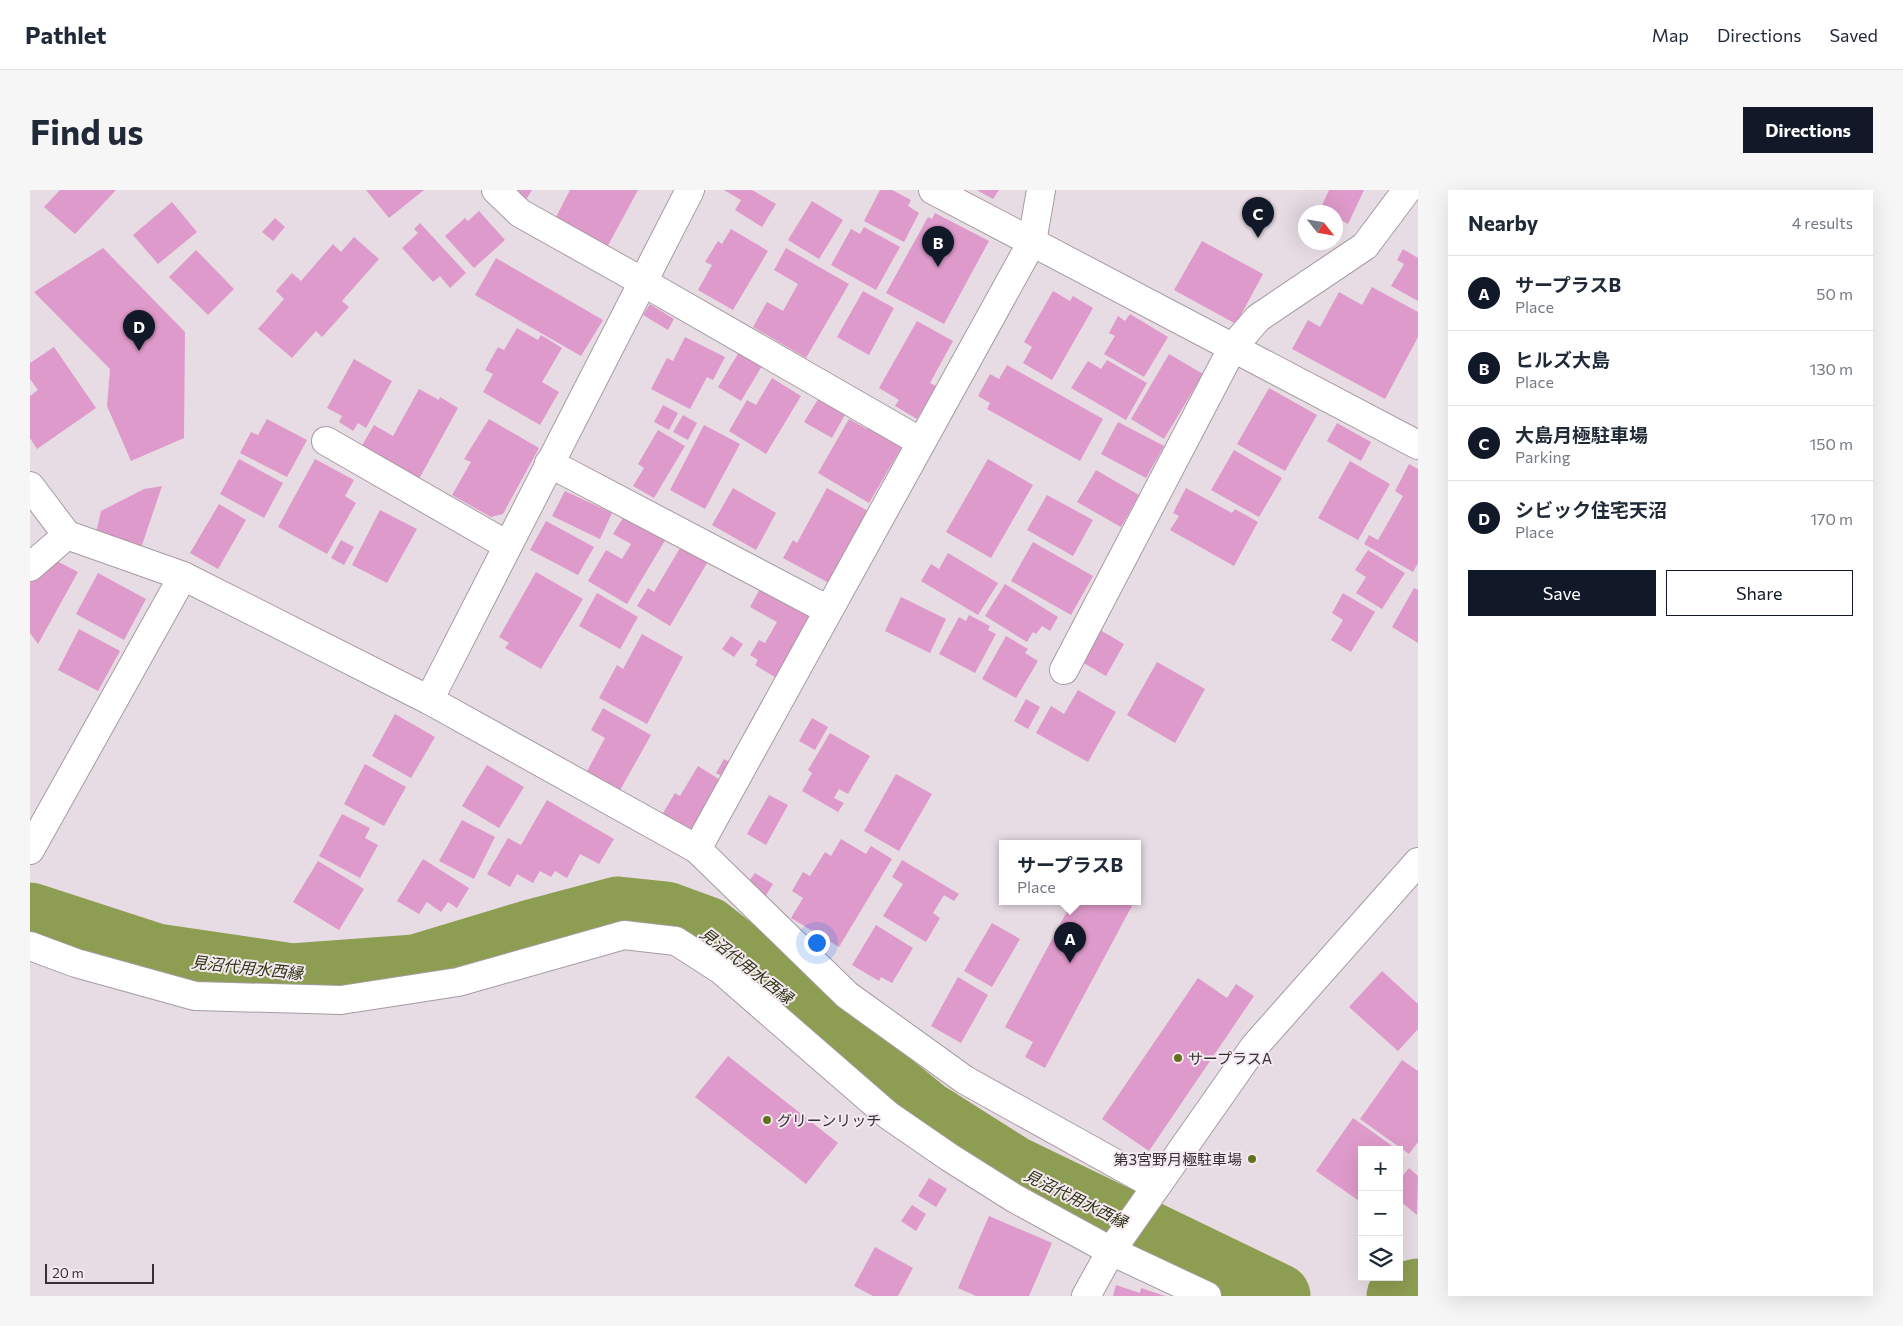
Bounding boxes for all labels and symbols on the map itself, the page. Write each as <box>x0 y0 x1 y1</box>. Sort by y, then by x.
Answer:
pin: C <box>1242 197 1274 238</box>
north arrow <box>1298 205 1343 250</box>
pin: B <box>922 226 954 267</box>
pin: D <box>123 310 155 351</box>
pin: A <box>1054 922 1086 963</box>
water label: 見沼代用水西縁 <box>697 923 799 1008</box>
your location <box>804 930 830 956</box>
water label: 見沼代用水西縁 <box>190 952 306 983</box>
place label: サープラスA <box>1188 1049 1272 1067</box>
marker: サープラスA <box>1172 1052 1184 1064</box>
place label: グリーンリッチ <box>777 1111 881 1129</box>
marker: グリーンリッチ <box>761 1114 773 1126</box>
place label: 第3宮野月極駐車場 <box>1113 1150 1242 1168</box>
marker: 第3宮野月極駐車場 <box>1246 1153 1258 1165</box>
water label: 見沼代用水西縁 <box>1021 1165 1132 1232</box>
scale bar <box>45 1261 154 1284</box>

